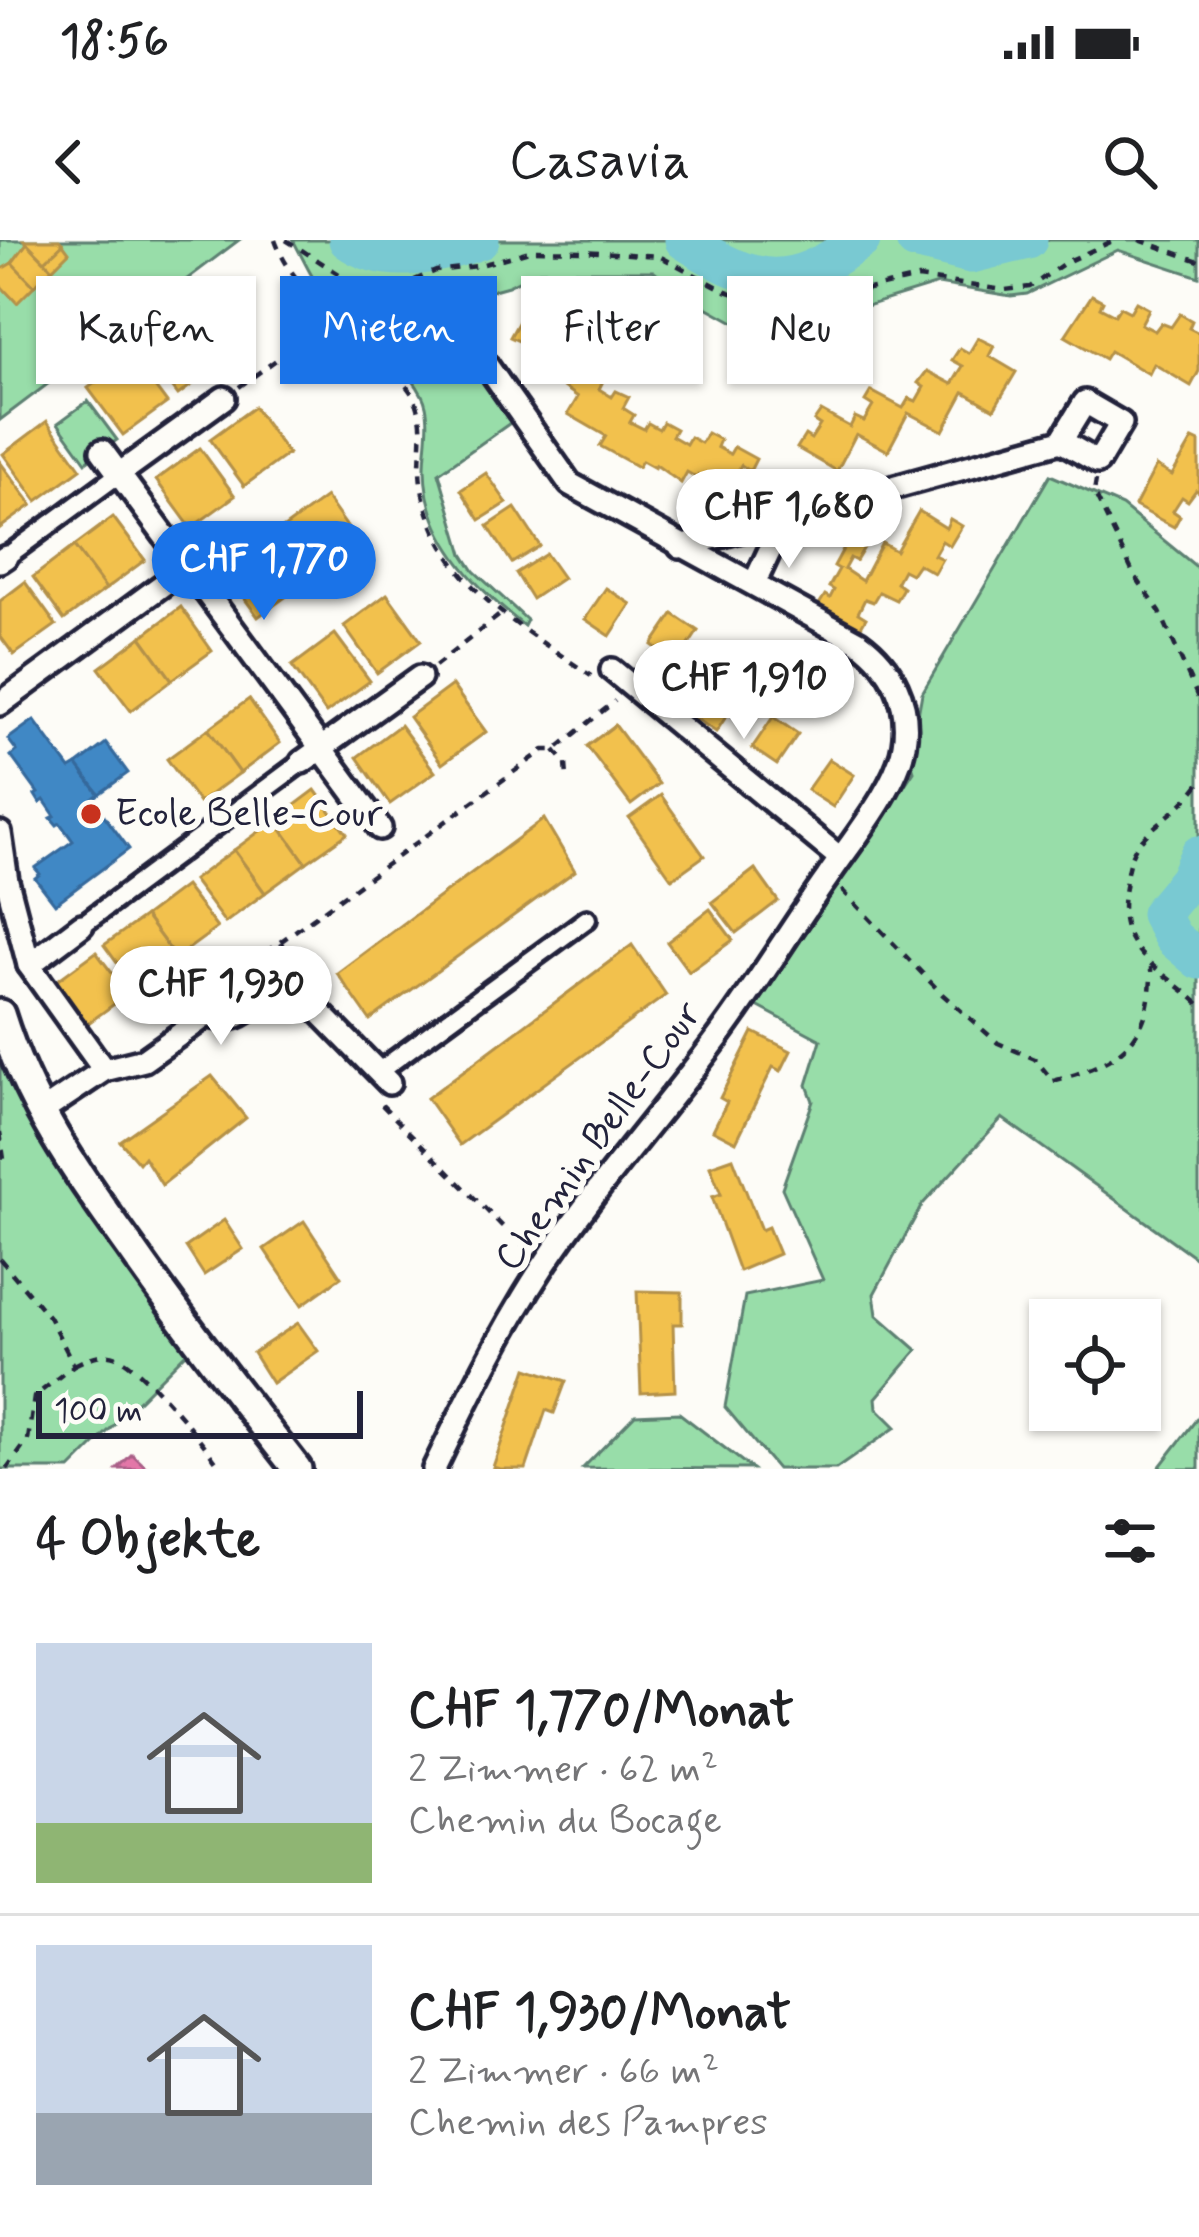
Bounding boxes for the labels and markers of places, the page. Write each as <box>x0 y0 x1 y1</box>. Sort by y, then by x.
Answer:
pin: CHF 1,680 <box>652 469 926 571</box>
pin: CHF 1,770 <box>127 521 401 623</box>
pin: CHF 1,910 <box>607 640 881 742</box>
place label: Ecole Belle-Cour <box>115 789 383 840</box>
marker: Ecole Belle-Cour <box>78 801 104 827</box>
pin: CHF 1,930 <box>84 946 358 1048</box>

